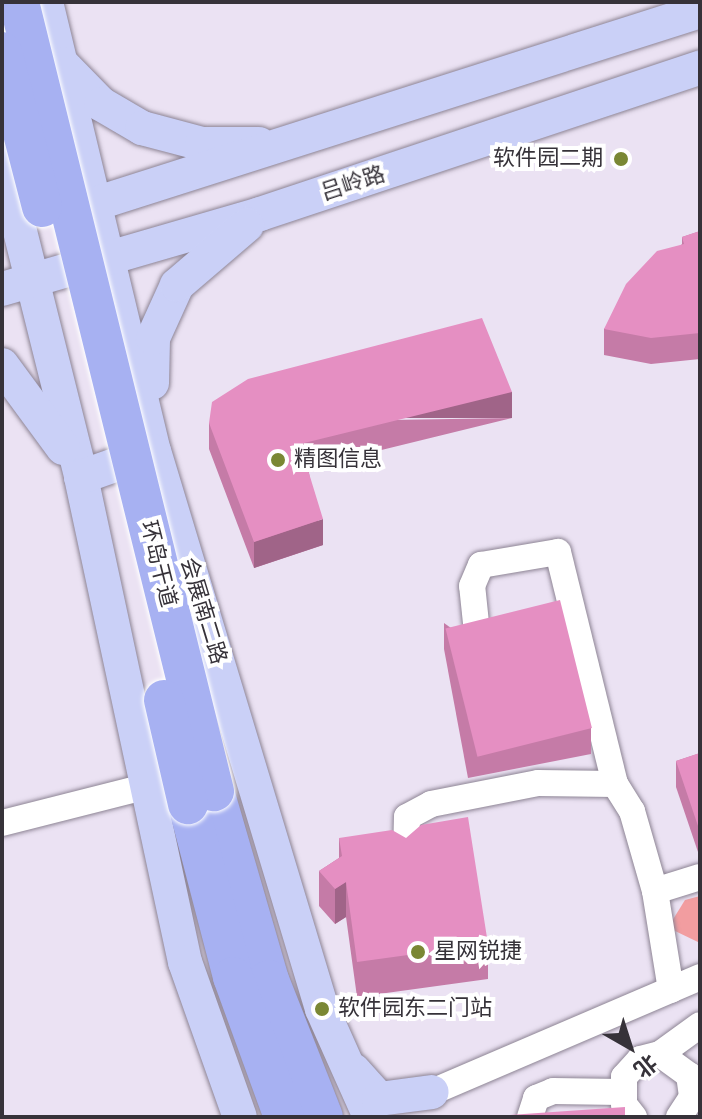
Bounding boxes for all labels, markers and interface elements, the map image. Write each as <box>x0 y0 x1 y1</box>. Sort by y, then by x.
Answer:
place label: 软件园二期 <box>493 146 603 172</box>
marker: 软件园二期 <box>610 148 632 170</box>
street label: 吕岭路 <box>318 161 388 207</box>
place label: 精图信息 <box>294 447 382 473</box>
marker: 精图信息 <box>269 451 287 469</box>
street label: 环岛干道 <box>135 518 181 610</box>
street label: 会展南二路 <box>174 555 232 667</box>
place label: 星网锐捷 <box>434 939 522 965</box>
marker: 星网锐捷 <box>409 943 427 961</box>
place label: 软件园东二门站 <box>338 996 492 1022</box>
marker: 软件园东二门站 <box>313 1000 331 1018</box>
north arrow <box>590 1007 670 1087</box>
text: 北 <box>628 1049 662 1083</box>

